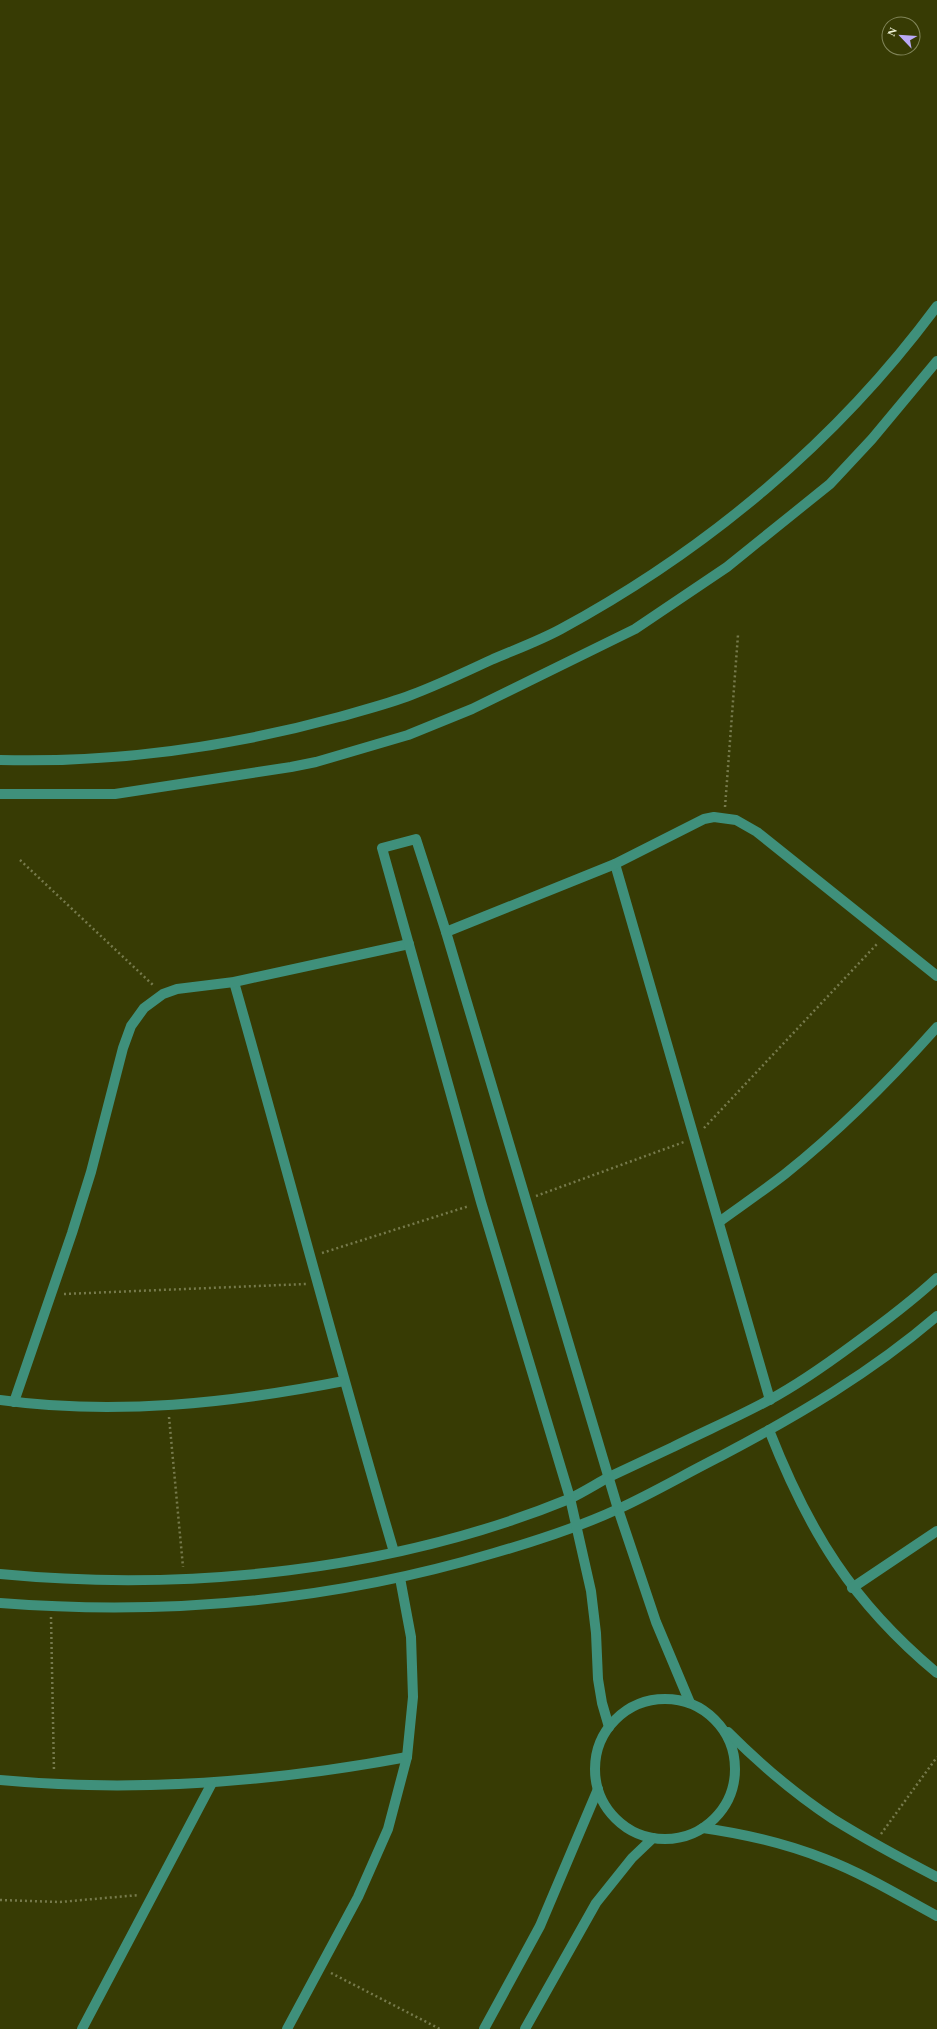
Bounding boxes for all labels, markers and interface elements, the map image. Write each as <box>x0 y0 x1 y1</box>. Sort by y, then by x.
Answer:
north arrow <box>881 16 921 56</box>
text: N <box>885 26 899 38</box>

